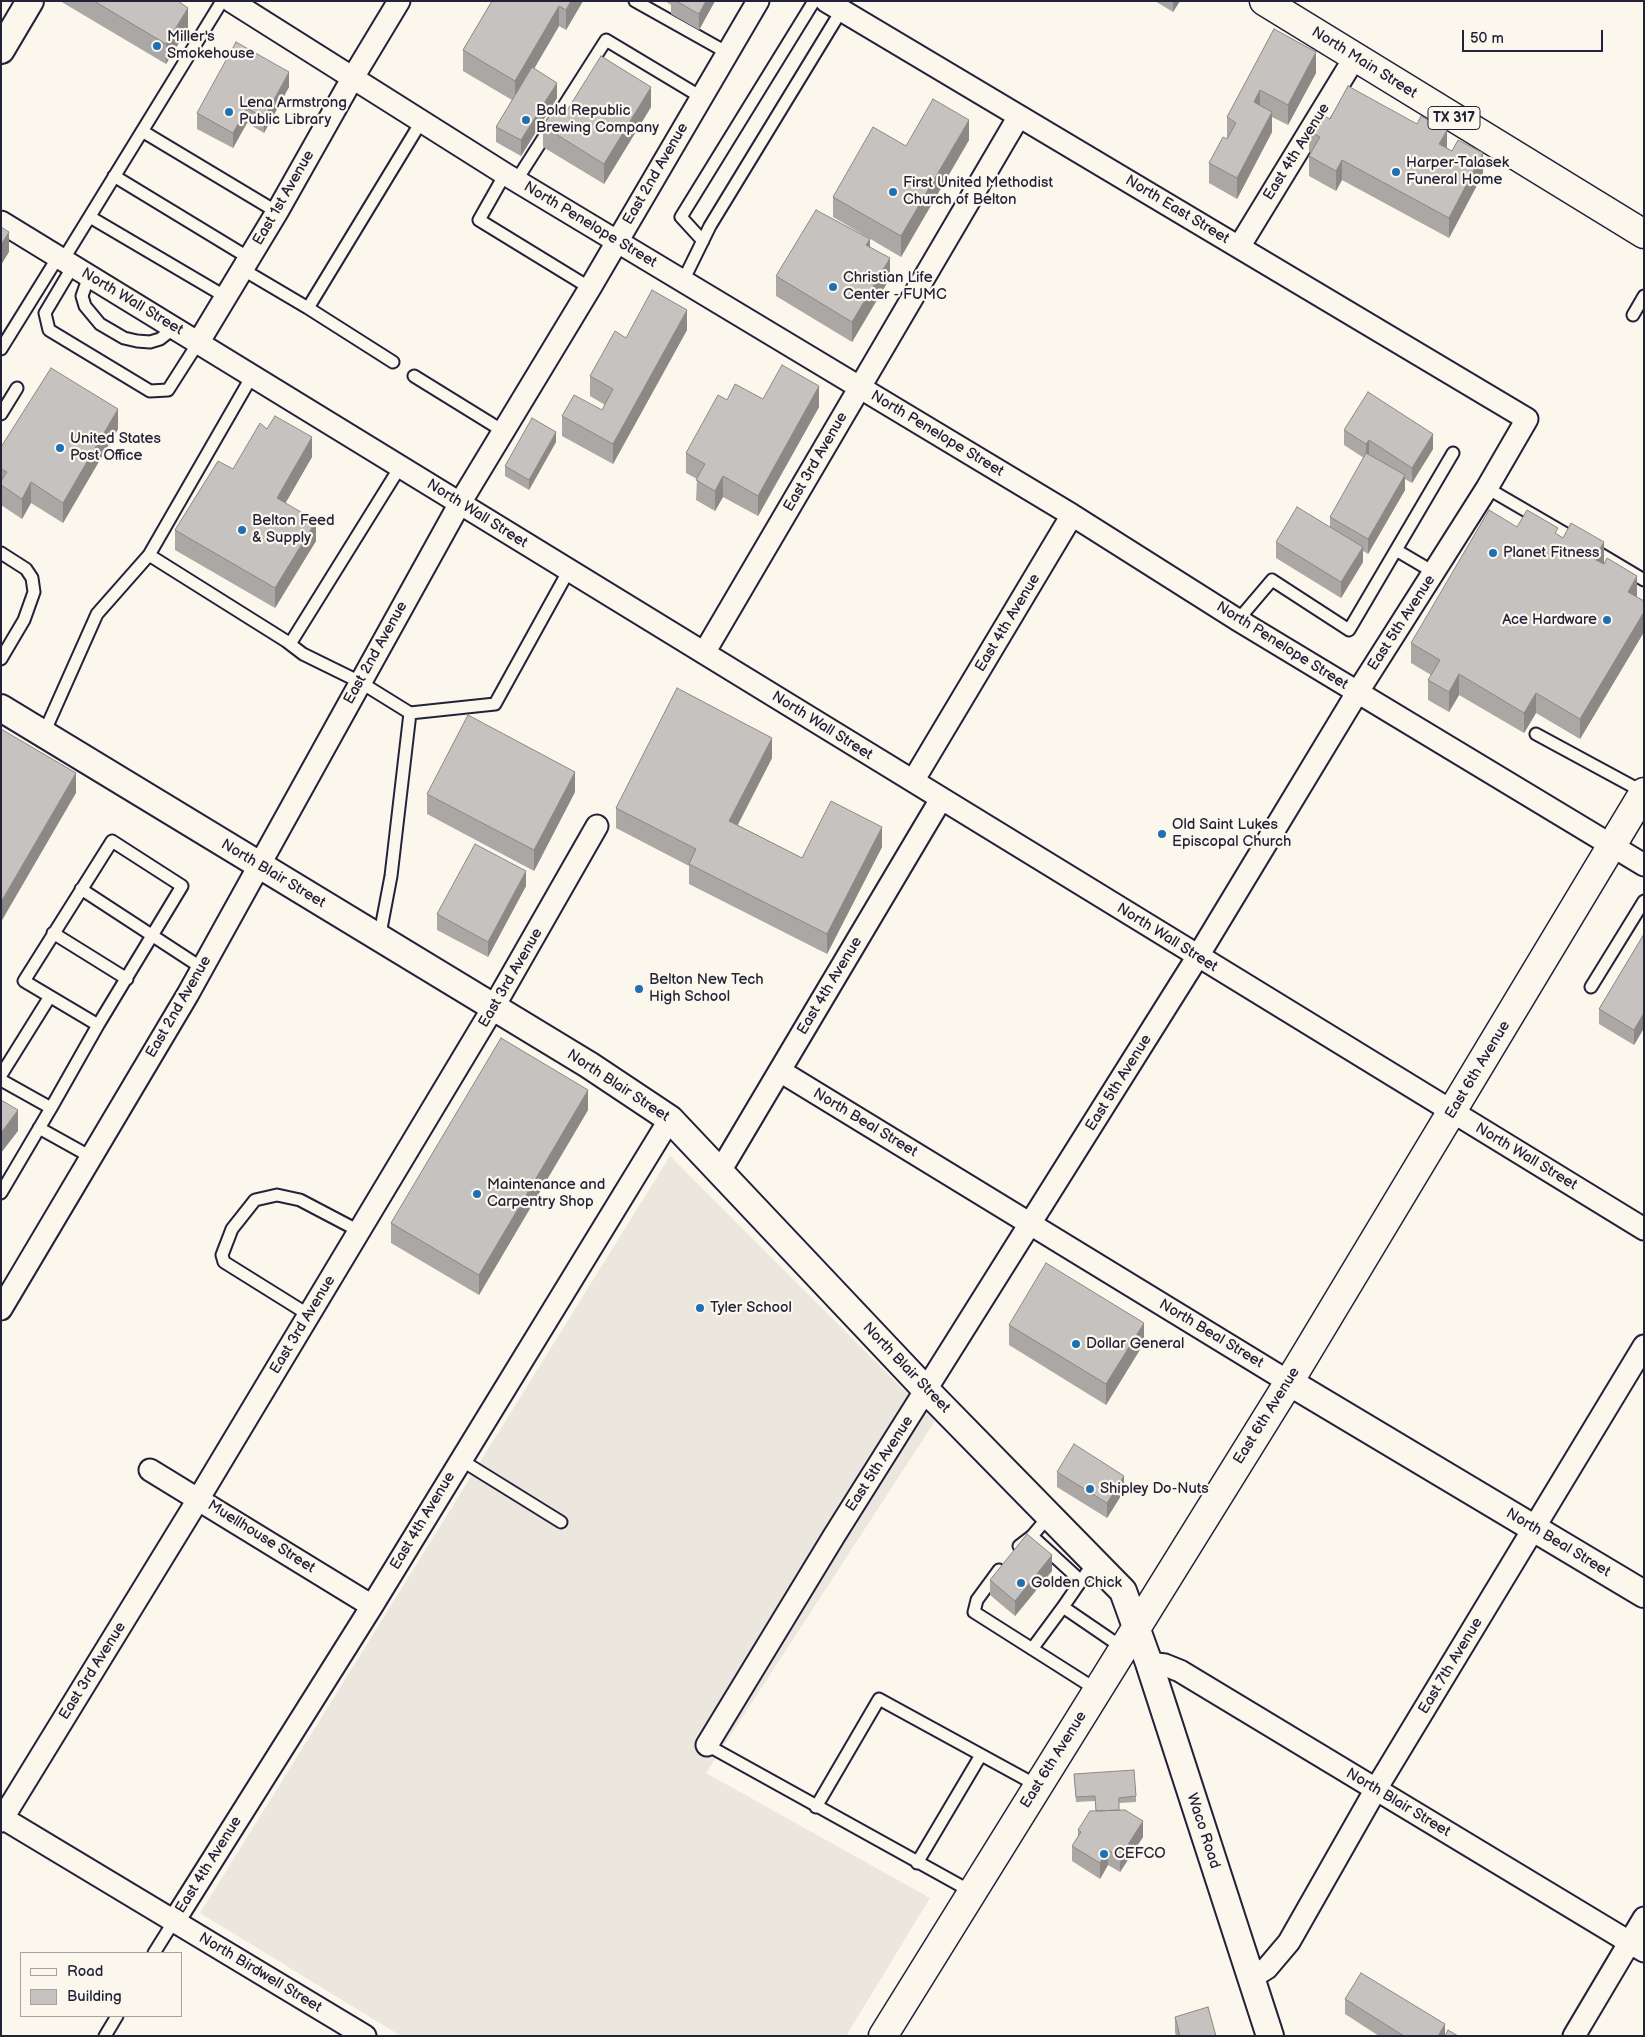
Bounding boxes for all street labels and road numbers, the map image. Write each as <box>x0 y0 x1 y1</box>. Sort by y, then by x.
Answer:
street label: North Main Street <box>1308 23 1420 103</box>
street label: East 4th Avenue <box>1260 100 1334 204</box>
road number: TX 317 <box>1428 106 1480 130</box>
street label: East 2nd Avenue <box>620 120 692 228</box>
street label: East 1st Avenue <box>250 147 318 249</box>
street label: North East Street <box>1122 172 1232 248</box>
street label: North Penelope Street <box>520 178 660 272</box>
street label: North Wall Street <box>78 265 186 339</box>
street label: North Penelope Street <box>867 387 1007 481</box>
street label: East 3rd Avenue <box>780 409 852 515</box>
street label: North Wall Street <box>423 476 531 552</box>
street label: East 4th Avenue <box>972 571 1044 675</box>
street label: East 5th Avenue <box>1364 572 1440 674</box>
street label: East 2nd Avenue <box>340 598 412 708</box>
street label: North Penelope Street <box>1213 598 1351 694</box>
street label: North Wall Street <box>768 688 876 764</box>
street label: North Blair Street <box>218 836 328 912</box>
street label: North Wall Street <box>1113 900 1221 976</box>
street label: East 3rd Avenue <box>475 925 547 1031</box>
street label: East 4th Avenue <box>794 934 866 1038</box>
street label: East 2nd Avenue <box>143 953 215 1061</box>
street label: East 6th Avenue <box>1442 1018 1514 1122</box>
street label: East 5th Avenue <box>1082 1031 1156 1135</box>
street label: North Blair Street <box>563 1046 673 1126</box>
street label: North Beal Street <box>810 1085 920 1161</box>
street label: North Wall Street <box>1472 1120 1580 1194</box>
street label: East 3rd Avenue <box>267 1272 339 1378</box>
street label: North Beal Street <box>1156 1296 1266 1372</box>
street label: North Blair Street <box>858 1319 954 1417</box>
street label: East 6th Avenue <box>1230 1364 1304 1468</box>
street label: East 5th Avenue <box>842 1413 918 1515</box>
street label: East 4th Avenue <box>387 1469 459 1573</box>
street label: Muellhouse Street <box>204 1497 318 1577</box>
street label: North Beal Street <box>1503 1505 1613 1581</box>
street label: East 7th Avenue <box>1415 1615 1487 1717</box>
street label: East 3rd Avenue <box>56 1619 130 1723</box>
street label: East 6th Avenue <box>1017 1708 1091 1812</box>
street label: North Blair Street <box>1343 1765 1453 1841</box>
street label: Waco Road <box>1182 1791 1224 1871</box>
street label: East 4th Avenue <box>172 1813 246 1917</box>
street label: North Birdwell Street <box>195 1929 325 2017</box>

